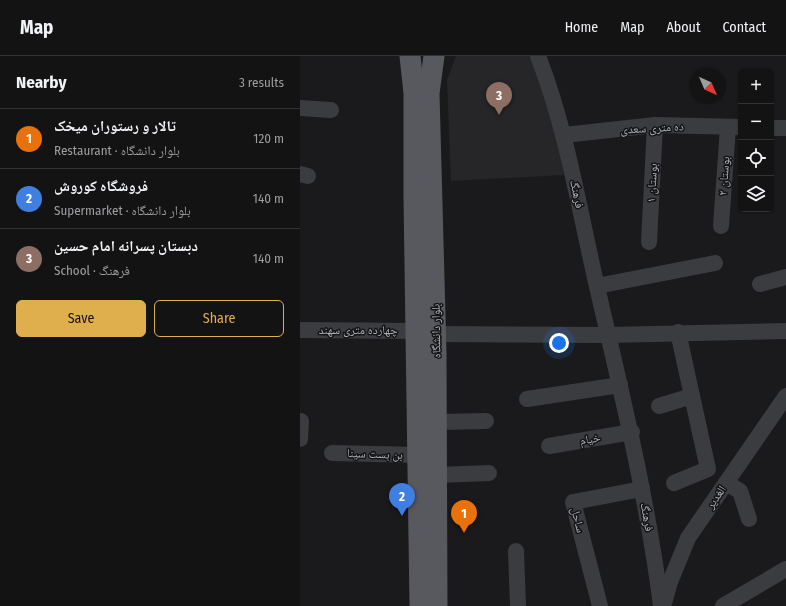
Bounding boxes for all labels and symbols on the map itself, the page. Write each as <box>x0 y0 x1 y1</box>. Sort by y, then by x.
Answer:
north arrow <box>690 68 726 104</box>
pin: 3 <box>486 82 512 115</box>
street label: ده متری سعدی <box>620 119 684 137</box>
street label: بوستان ۲ <box>716 156 733 196</box>
street label: بوستان ۱ <box>644 163 660 203</box>
street label: فرهنگ <box>567 178 587 210</box>
street label: بلوار دانشگاه <box>429 304 444 358</box>
street label: چهارده متری سهند <box>318 323 398 337</box>
your location <box>549 333 569 353</box>
street label: خیام <box>579 430 602 449</box>
street label: بن بست سینا <box>347 446 403 462</box>
pin: 2 <box>389 483 415 516</box>
street label: الغدیر <box>703 483 729 512</box>
pin: 1 <box>451 500 477 533</box>
street label: فرهنگ <box>638 502 656 532</box>
street label: ساحل <box>568 506 588 534</box>

